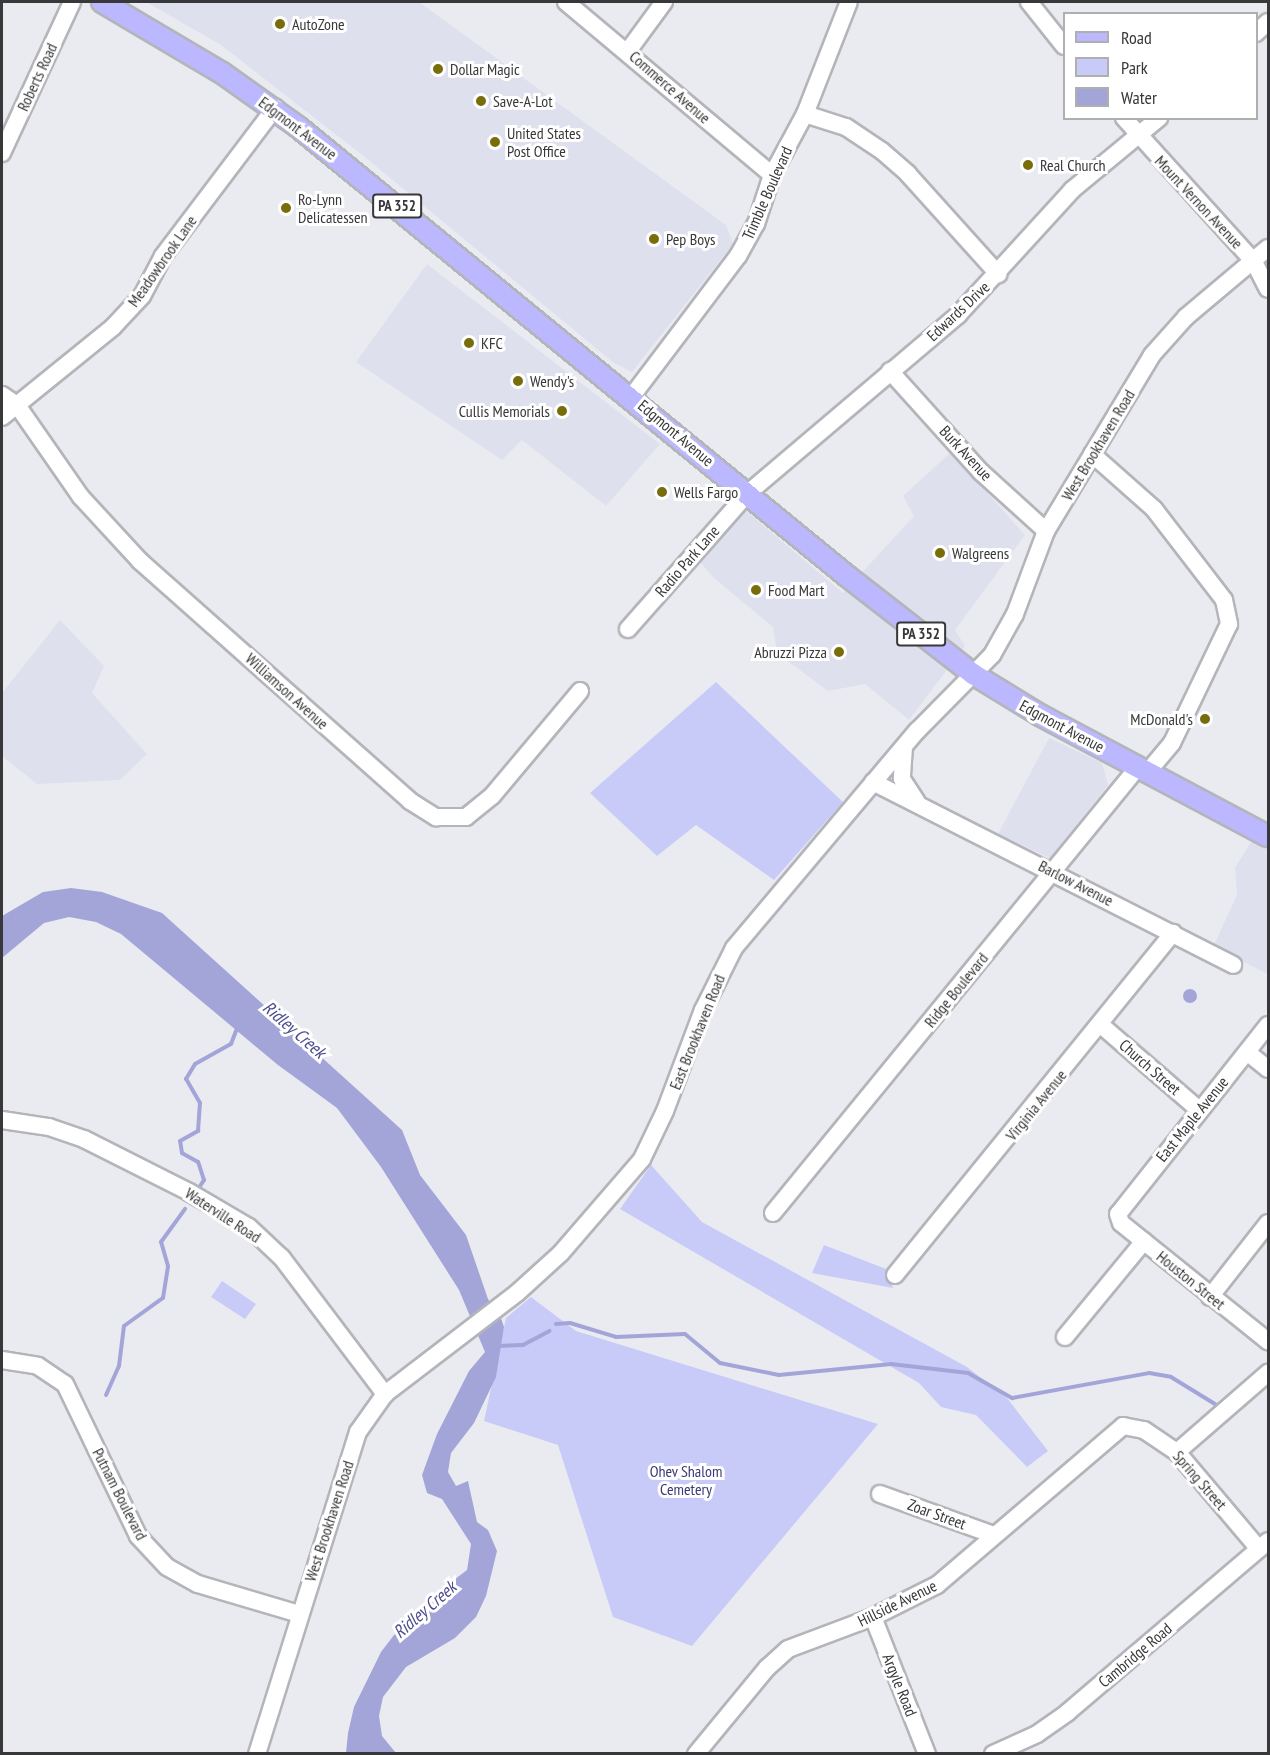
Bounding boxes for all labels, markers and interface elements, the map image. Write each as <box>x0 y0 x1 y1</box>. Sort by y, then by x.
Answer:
legend <box>1063 12 1258 120</box>
place label: AutoZone <box>292 14 345 34</box>
marker: AutoZone <box>273 17 287 31</box>
text: Road <box>1121 26 1152 49</box>
street label: Roberts Road <box>13 40 61 114</box>
street label: Commerce Avenue <box>625 46 715 128</box>
text: Park <box>1121 56 1148 79</box>
place label: Dollar Magic <box>450 59 520 79</box>
marker: Dollar Magic <box>431 62 445 76</box>
text: Water <box>1121 86 1157 109</box>
place label: Save-A-Lot <box>493 91 553 111</box>
street label: Edgmont Avenue <box>255 92 341 164</box>
marker: Save-A-Lot <box>474 94 488 108</box>
place label: United States Post Office <box>507 123 581 161</box>
marker: United States Post Office <box>488 135 502 149</box>
street label: Trimble Boulevard <box>738 143 796 243</box>
street label: Mount Vernon Avenue <box>1151 151 1247 253</box>
place label: Real Church <box>1040 155 1106 175</box>
marker: Real Church <box>1021 158 1035 172</box>
place label: Ro-Lynn Delicatessen <box>298 189 368 227</box>
road number: PA 352 <box>372 194 422 218</box>
marker: Ro-Lynn Delicatessen <box>279 201 293 215</box>
street label: Meadowbrook Lane <box>123 211 201 311</box>
place label: Pep Boys <box>666 229 715 249</box>
marker: Pep Boys <box>647 232 661 246</box>
street label: Edwards Drive <box>923 277 993 345</box>
place label: KFC <box>481 333 503 353</box>
marker: KFC <box>462 336 476 350</box>
place label: Wendy's <box>530 371 574 391</box>
marker: Wendy's <box>511 374 525 388</box>
street label: West Brookhaven Road <box>1057 386 1139 504</box>
street label: Edgmont Avenue <box>634 396 718 470</box>
place label: Cullis Memorials <box>459 401 550 421</box>
marker: Cullis Memorials <box>555 404 569 418</box>
street label: Burk Avenue <box>935 421 997 485</box>
place label: Wells Fargo <box>674 482 738 502</box>
marker: Wells Fargo <box>655 485 669 499</box>
street label: Radio Park Lane <box>651 521 723 601</box>
place label: Walgreens <box>952 543 1009 563</box>
marker: Walgreens <box>933 546 947 560</box>
place label: Food Mart <box>768 580 825 600</box>
marker: Food Mart <box>749 583 763 597</box>
road number: PA 352 <box>896 622 946 646</box>
place label: Abruzzi Pizza <box>754 642 827 662</box>
marker: Abruzzi Pizza <box>832 645 846 659</box>
street label: Williamson Avenue <box>241 649 333 733</box>
street label: Edgmont Avenue <box>1016 696 1108 756</box>
place label: McDonald's <box>1130 709 1193 729</box>
marker: McDonald's <box>1198 712 1212 726</box>
street label: Barlow Avenue <box>1035 856 1117 910</box>
street label: Ridge Boulevard <box>920 949 992 1031</box>
street label: East Brookhaven Road <box>665 972 729 1092</box>
water label: Ridley Creek <box>258 997 330 1063</box>
street label: Church Street <box>1115 1035 1185 1099</box>
street label: Virginia Avenue <box>1001 1065 1071 1145</box>
street label: East Maple Avenue <box>1152 1072 1232 1166</box>
street label: Waterville Road <box>182 1183 264 1247</box>
street label: Houston Street <box>1153 1247 1229 1313</box>
street label: Putnam Boulevard <box>89 1445 151 1543</box>
street label: Spring Street <box>1169 1446 1231 1514</box>
street label: West Brookhaven Road <box>300 1458 358 1584</box>
park label: Ohev Shalom Cemetery <box>649 1461 723 1499</box>
street label: Zoar Street <box>905 1495 969 1533</box>
street label: Hillside Avenue <box>854 1576 940 1630</box>
water label: Ridley Creek <box>389 1577 461 1643</box>
street label: Cambridge Road <box>1094 1619 1176 1691</box>
street label: Argyle Road <box>879 1651 921 1719</box>

